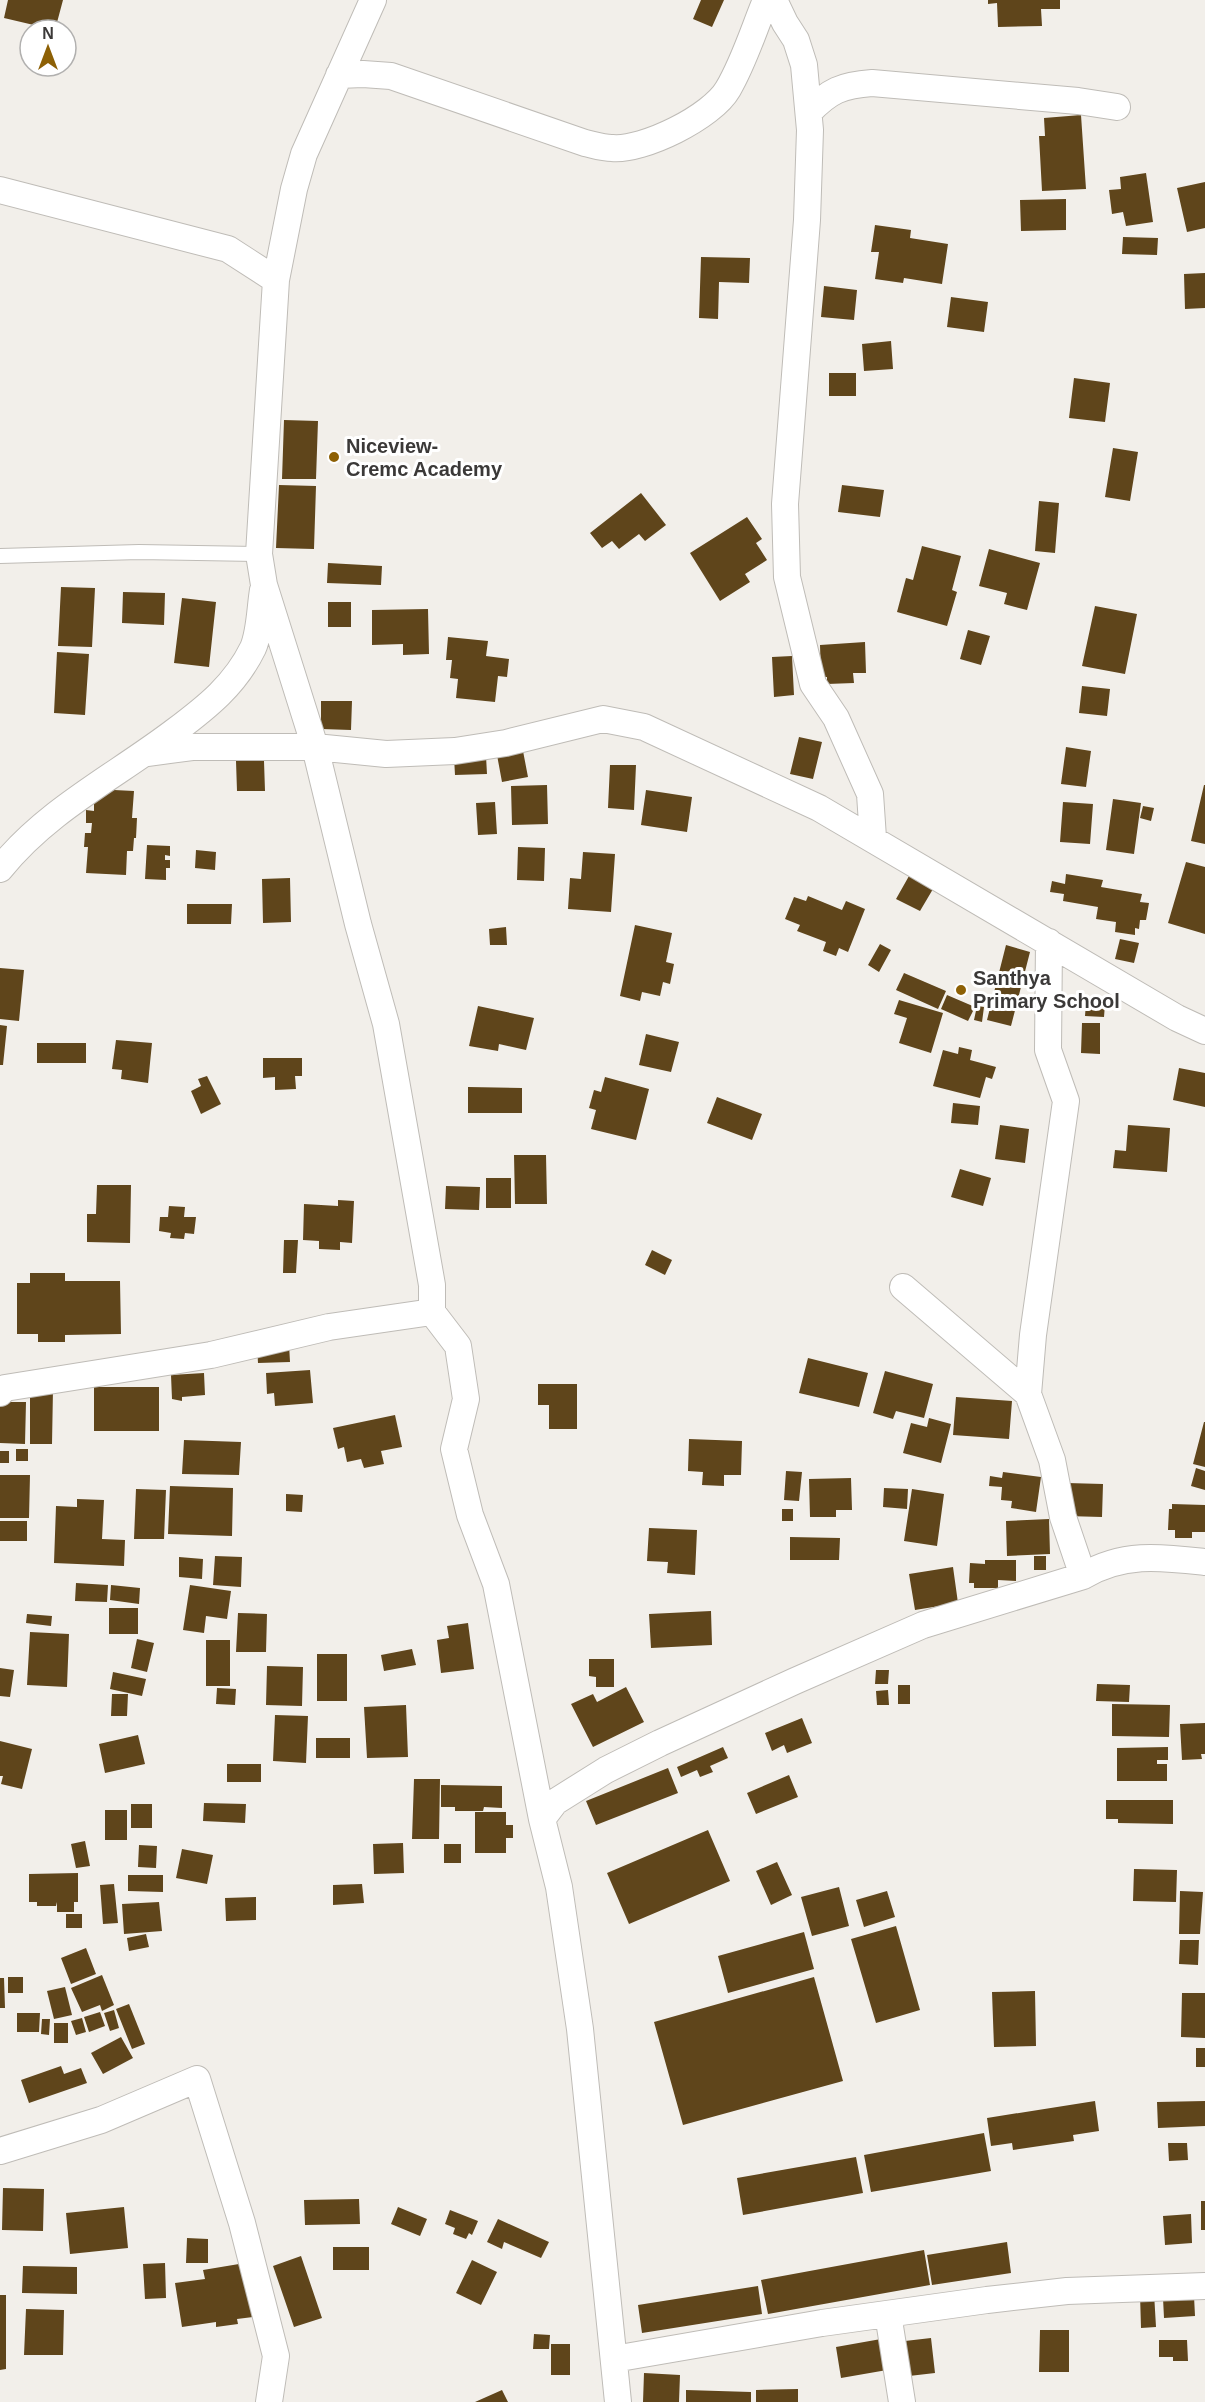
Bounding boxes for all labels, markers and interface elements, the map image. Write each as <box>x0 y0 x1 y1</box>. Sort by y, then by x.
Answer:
north arrow <box>18 18 78 78</box>
text: N <box>42 25 54 42</box>
place label: Niceview- Cremc Academy <box>346 435 503 480</box>
marker: Niceview- Cremc Academy <box>327 450 341 464</box>
place label: Santhya Primary School <box>973 967 1120 1012</box>
marker: Santhya Primary School <box>954 983 968 997</box>

